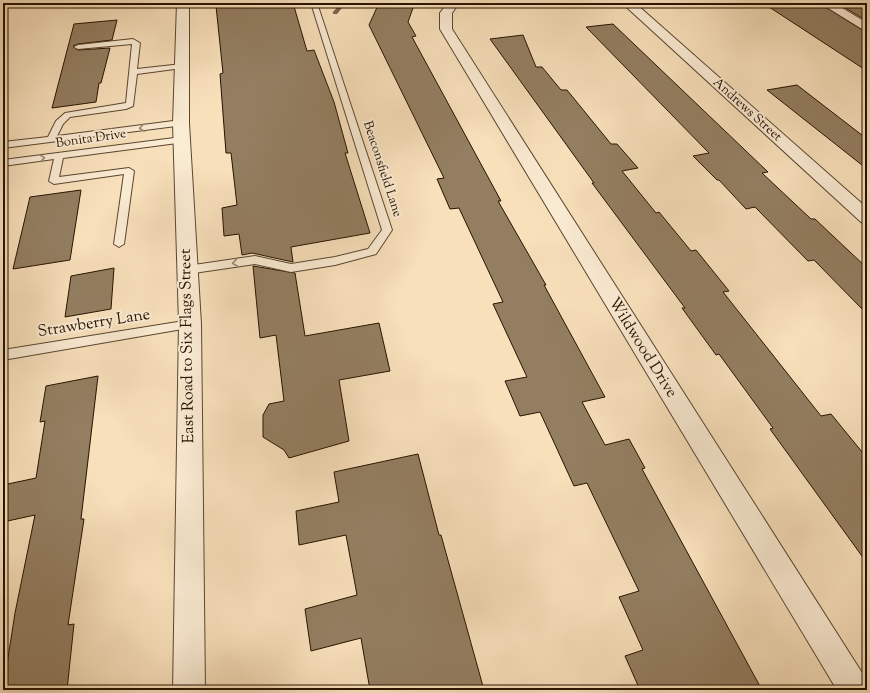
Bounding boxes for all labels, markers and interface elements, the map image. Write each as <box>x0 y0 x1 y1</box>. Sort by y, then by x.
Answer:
street label: Andrews Street <box>709 74 786 146</box>
street label: Beaconsfield Lane <box>358 119 406 219</box>
one-way arrow <box>139 123 145 132</box>
street label: Bonita Drive <box>55 125 127 153</box>
one-way arrow <box>39 154 45 163</box>
street label: East Road to Six Flags Street <box>175 248 201 444</box>
one-way arrow <box>232 258 238 267</box>
street label: Wildwood Drive <box>602 293 682 403</box>
street label: Strawberry Lane <box>36 304 152 344</box>

